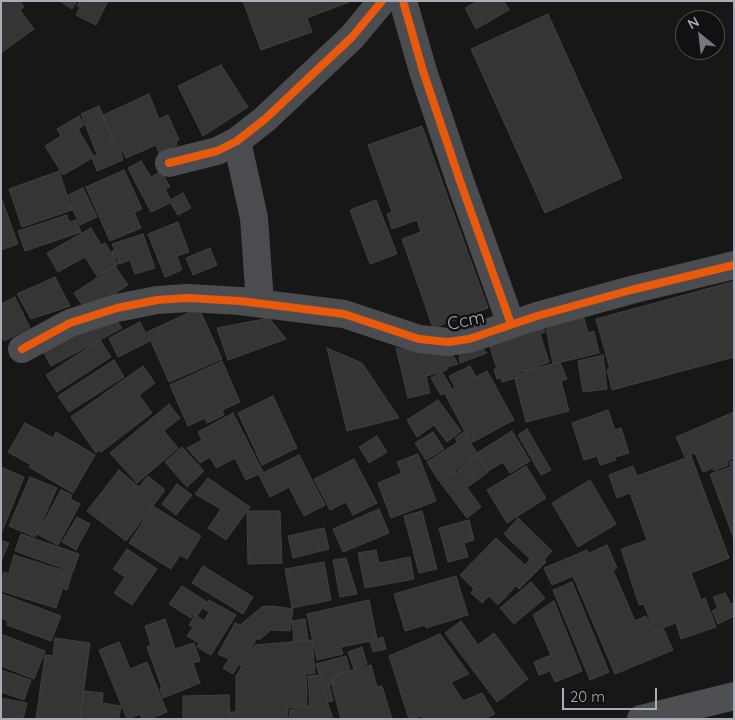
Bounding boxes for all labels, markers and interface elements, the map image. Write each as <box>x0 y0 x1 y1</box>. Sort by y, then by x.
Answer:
north arrow <box>675 10 725 60</box>
text: N <box>684 12 702 33</box>
street label: Ccm <box>445 307 487 335</box>
scale bar <box>565 678 660 710</box>
text: 20 m <box>570 687 605 706</box>

